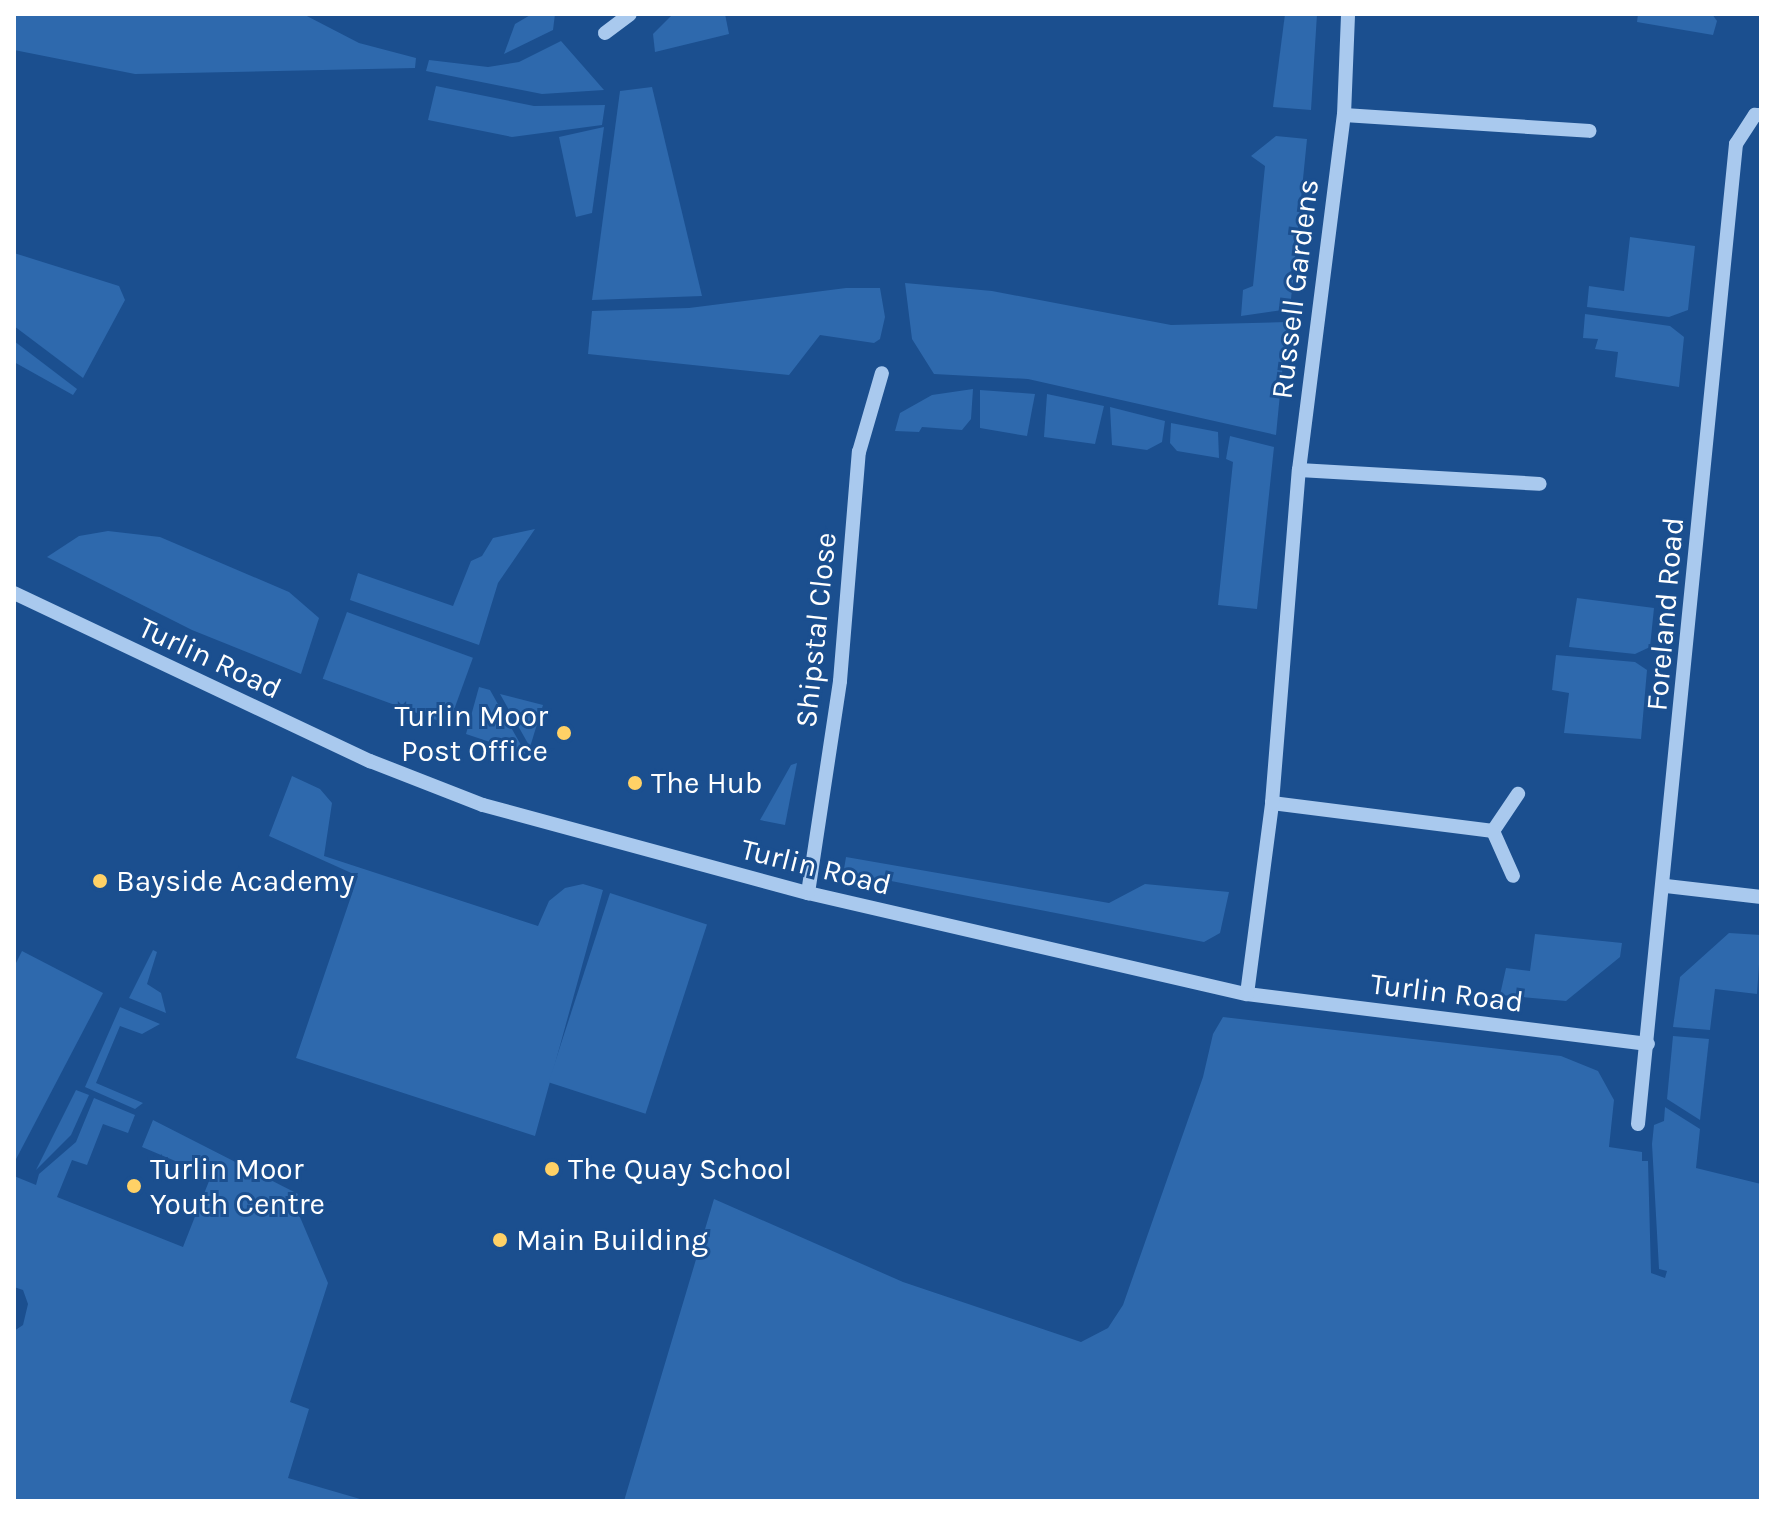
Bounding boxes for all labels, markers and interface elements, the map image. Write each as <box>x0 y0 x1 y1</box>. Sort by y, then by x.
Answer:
street label: Russell Gardens <box>1264 177 1326 401</box>
street label: Foreland Road <box>1639 516 1691 712</box>
street label: Shipstal Close <box>788 531 844 729</box>
street label: Turlin Road <box>133 609 287 707</box>
place label: Turlin Moor Post Office <box>394 698 548 768</box>
marker: Turlin Moor Post Office <box>555 724 573 742</box>
place label: The Hub <box>651 765 763 801</box>
marker: The Hub <box>626 774 644 792</box>
street label: Turlin Road <box>737 831 895 903</box>
place label: Bayside Academy <box>116 863 355 899</box>
marker: Bayside Academy <box>91 872 109 890</box>
street label: Turlin Road <box>1369 966 1525 1020</box>
place label: Turlin Moor Youth Centre <box>150 1151 325 1222</box>
place label: The Quay School <box>568 1151 792 1187</box>
marker: The Quay School <box>543 1160 561 1178</box>
marker: Turlin Moor Youth Centre <box>125 1177 143 1195</box>
place label: Main Building <box>516 1222 708 1258</box>
marker: Main Building <box>491 1231 509 1249</box>

